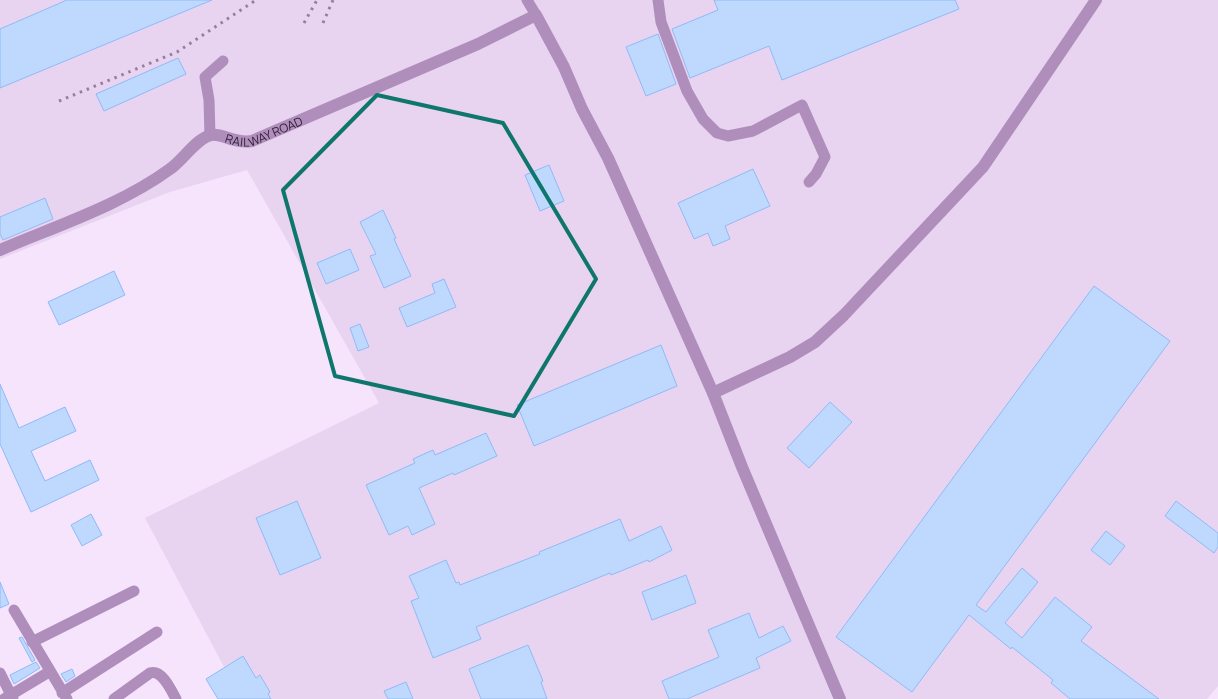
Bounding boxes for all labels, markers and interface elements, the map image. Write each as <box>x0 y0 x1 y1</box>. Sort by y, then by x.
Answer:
street label: RAILWAY ROAD <box>223 112 305 150</box>

